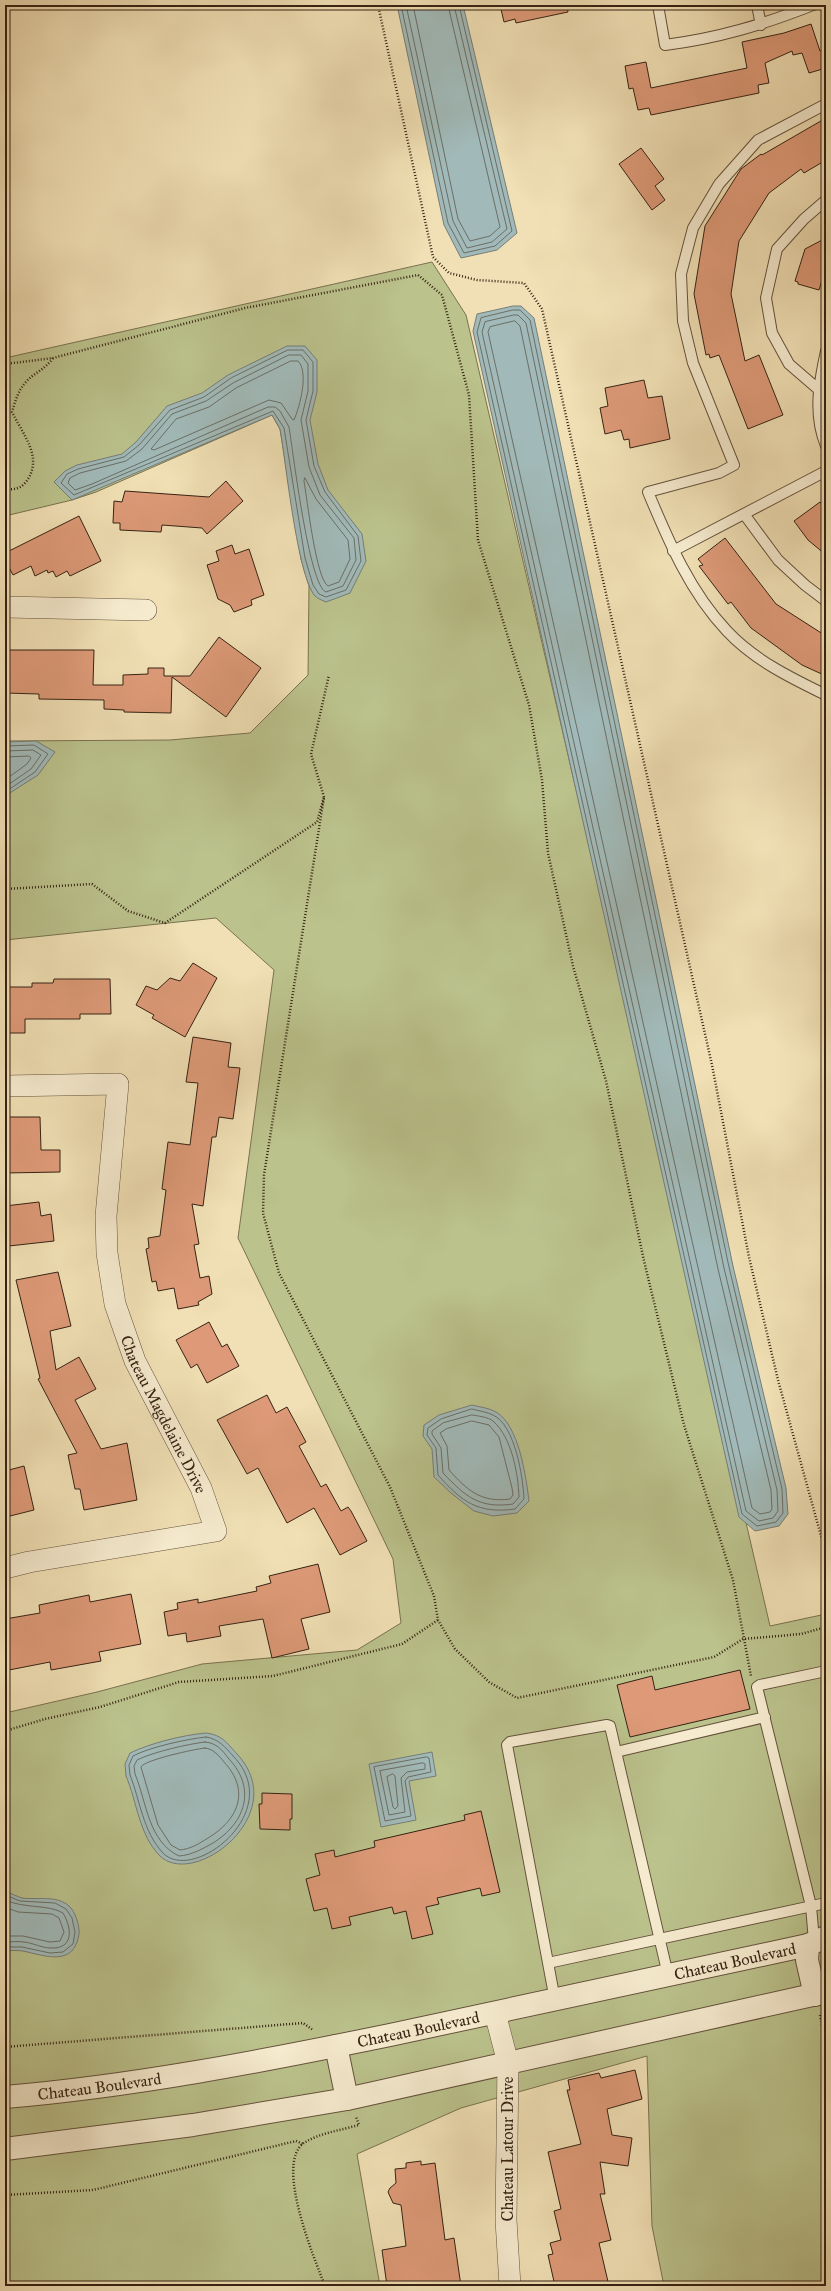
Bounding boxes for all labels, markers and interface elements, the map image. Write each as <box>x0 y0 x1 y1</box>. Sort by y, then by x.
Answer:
street label: Chateau Magdelaine Drive <box>117 1333 211 1496</box>
street label: Chateau Boulevard <box>672 1939 798 1984</box>
street label: Chateau Boulevard <box>356 2007 481 2051</box>
street label: Chateau Boulevard <box>37 2069 162 2104</box>
street label: Chateau Latour Drive <box>498 2076 517 2222</box>

